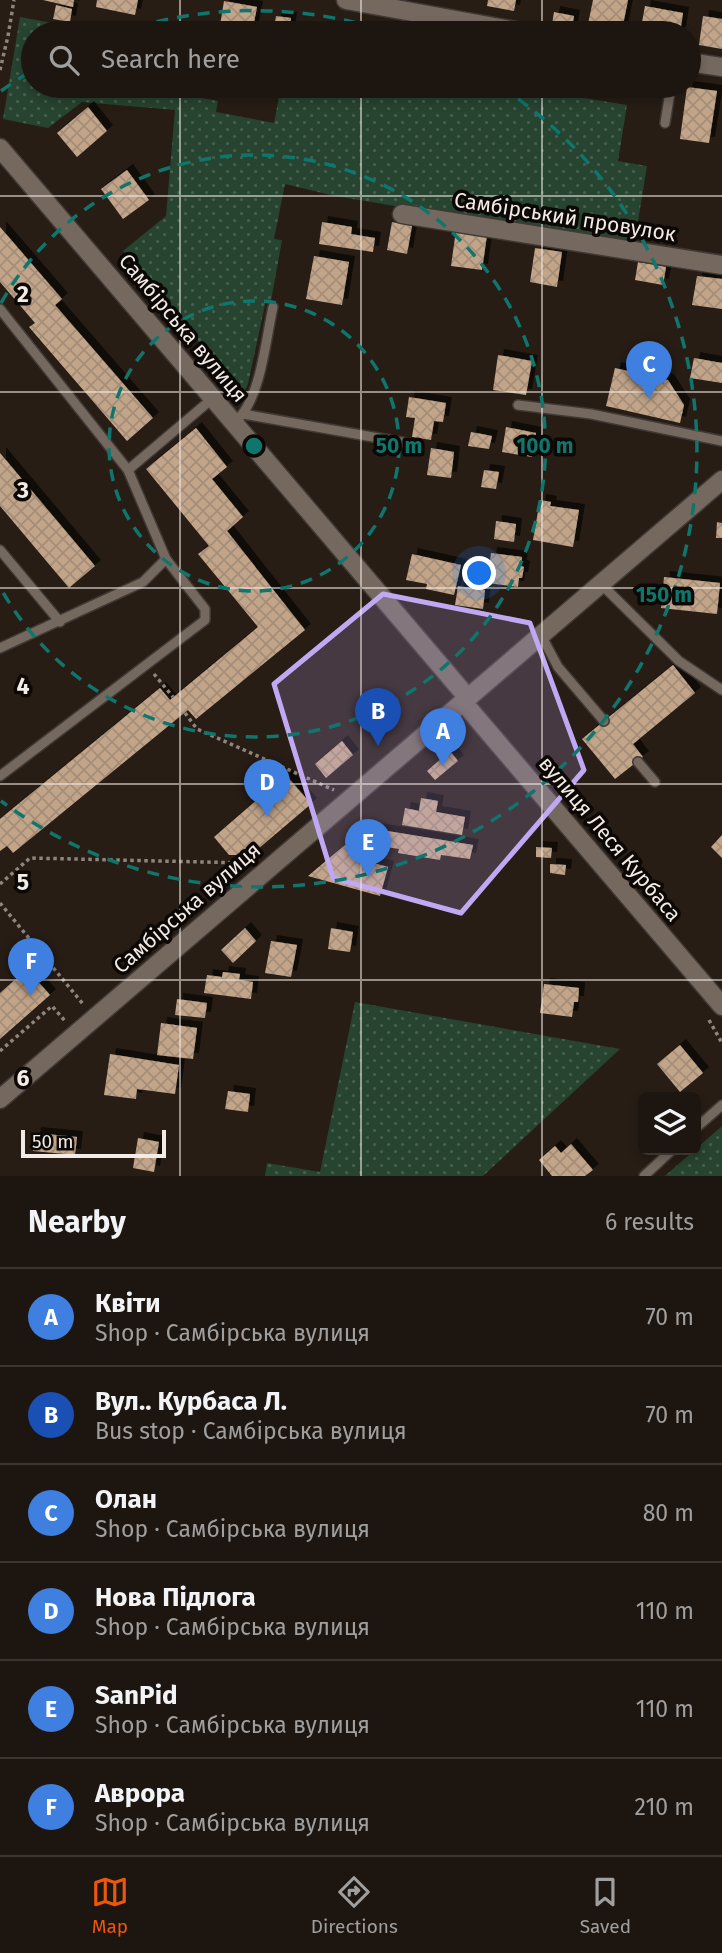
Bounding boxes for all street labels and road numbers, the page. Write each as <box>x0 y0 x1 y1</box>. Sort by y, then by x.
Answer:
street label: Самбірський провулок <box>452 187 678 247</box>
street label: Самбірська вулиця <box>113 248 253 408</box>
street label: вулиця Леся Курбаса <box>533 751 687 927</box>
street label: Самбірська вулиця <box>108 837 266 979</box>

